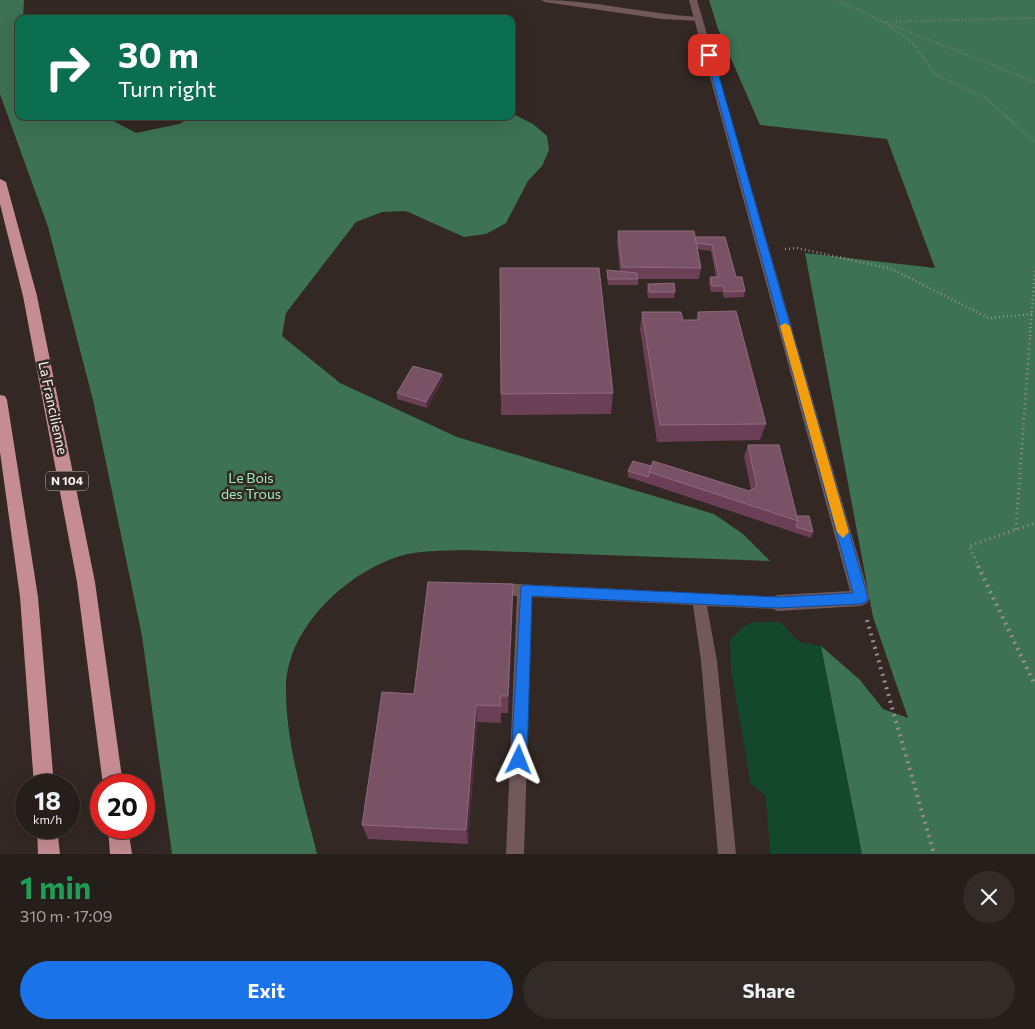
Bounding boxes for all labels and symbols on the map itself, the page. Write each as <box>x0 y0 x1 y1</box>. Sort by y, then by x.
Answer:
pin <box>688 34 730 76</box>
street label: La Francilienne <box>35 360 72 456</box>
park label: Le Bois des Trous <box>221 469 281 502</box>
road number: N 104 <box>46 472 88 491</box>
position arrow <box>492 733 544 785</box>
speed limit sign: 20 <box>90 774 155 839</box>

